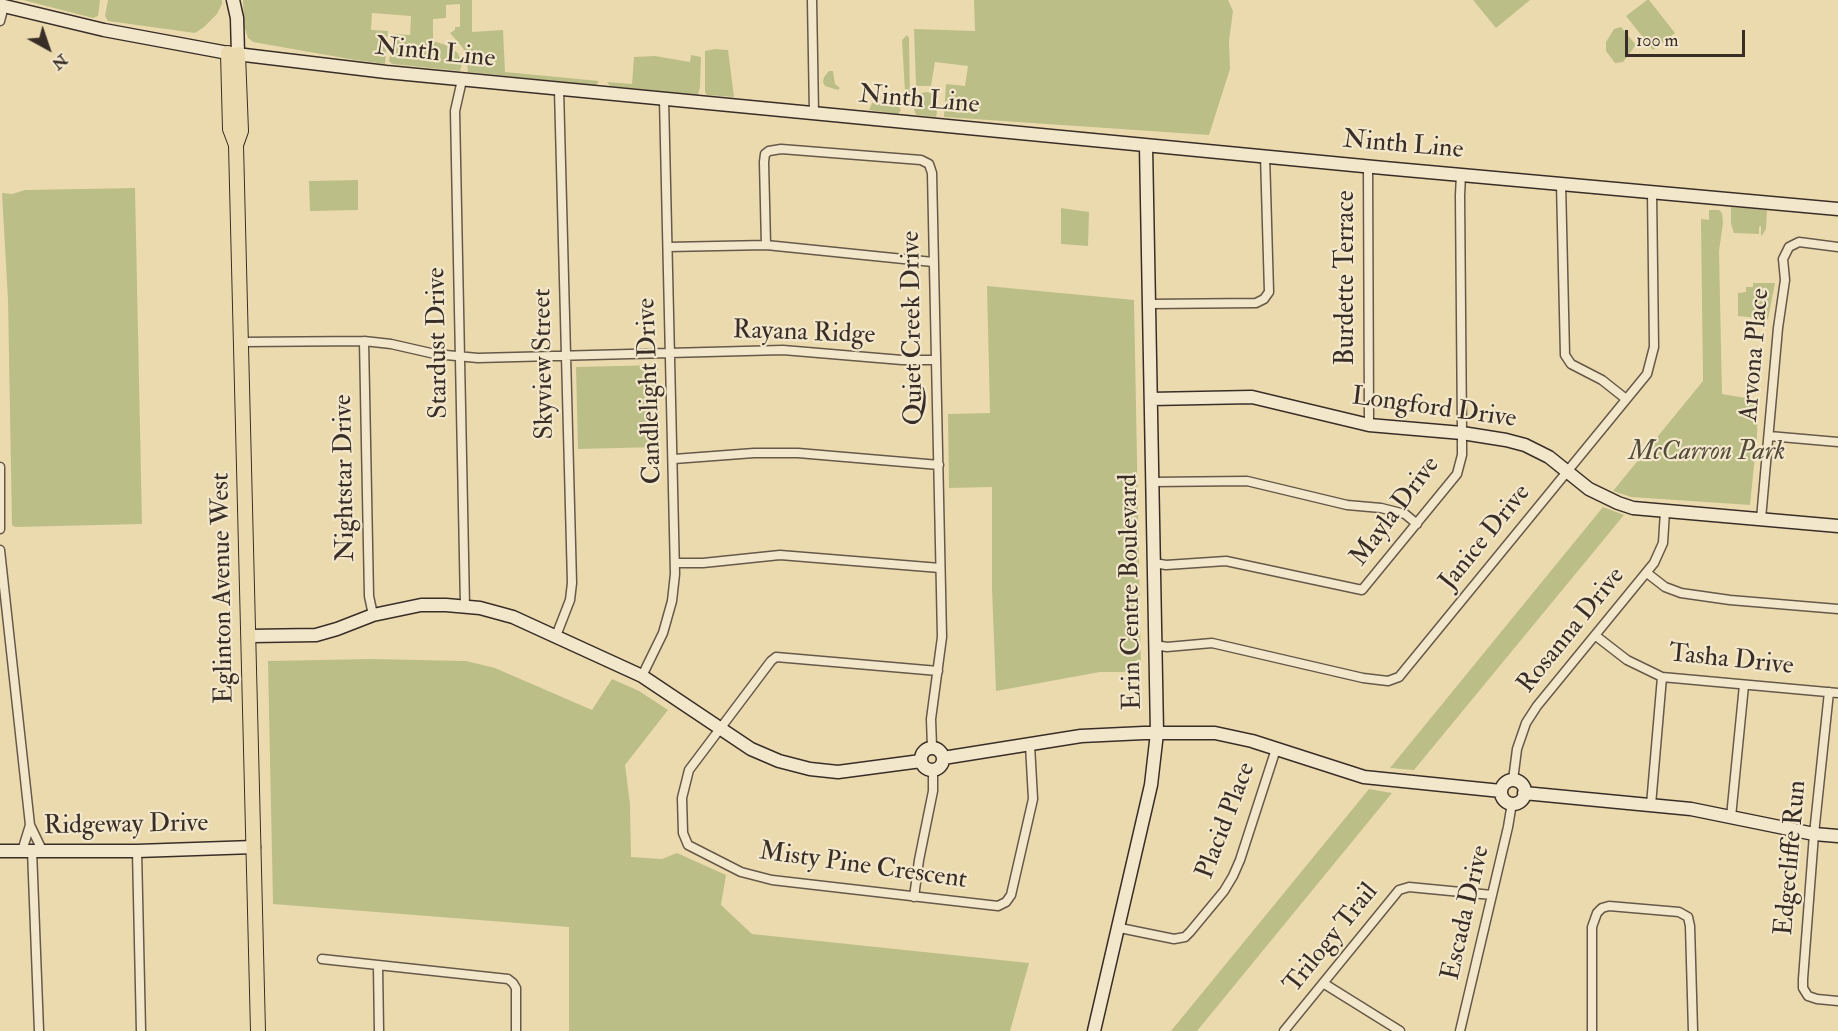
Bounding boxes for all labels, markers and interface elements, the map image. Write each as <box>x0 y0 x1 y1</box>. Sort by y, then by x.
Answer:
north arrow <box>18 18 78 78</box>
scale bar <box>1628 18 1748 56</box>
text: 100 m <box>1636 29 1679 52</box>
street label: Ninth Line <box>373 32 497 76</box>
text: N <box>48 50 71 74</box>
street label: Ninth Line <box>857 80 981 122</box>
street label: Ninth Line <box>1341 125 1465 167</box>
street label: Burdette Terrace <box>1331 190 1363 366</box>
street label: Quiet Creek Drive <box>897 230 931 426</box>
street label: Stardust Drive <box>422 267 456 419</box>
street label: Arvona Place <box>1735 287 1777 423</box>
street label: Skyview Street <box>528 288 562 440</box>
street label: Candlelight Drive <box>632 297 670 485</box>
street label: Rayana Ridge <box>732 316 876 352</box>
street label: Longford Drive <box>1350 382 1518 436</box>
street label: Nightstar Drive <box>329 394 363 562</box>
park label: McCarron Park <box>1629 437 1785 469</box>
street label: Mayla Drive <box>1345 451 1447 573</box>
street label: Eglinton Avenue West <box>206 472 242 704</box>
street label: Erin Centre Boulevard <box>1114 474 1150 710</box>
street label: Janice Drive <box>1434 479 1538 597</box>
street label: Rosanna Drive <box>1512 562 1632 700</box>
street label: Tasha Drive <box>1667 639 1795 683</box>
street label: Placid Place <box>1191 758 1263 884</box>
street label: Edgecliffe Run <box>1770 779 1814 937</box>
street label: Ridgeway Drive <box>43 809 209 843</box>
street label: Misty Pine Crescent <box>757 837 969 897</box>
street label: Escada Drive <box>1436 843 1498 983</box>
street label: Trilogy Trail <box>1278 878 1386 1000</box>

